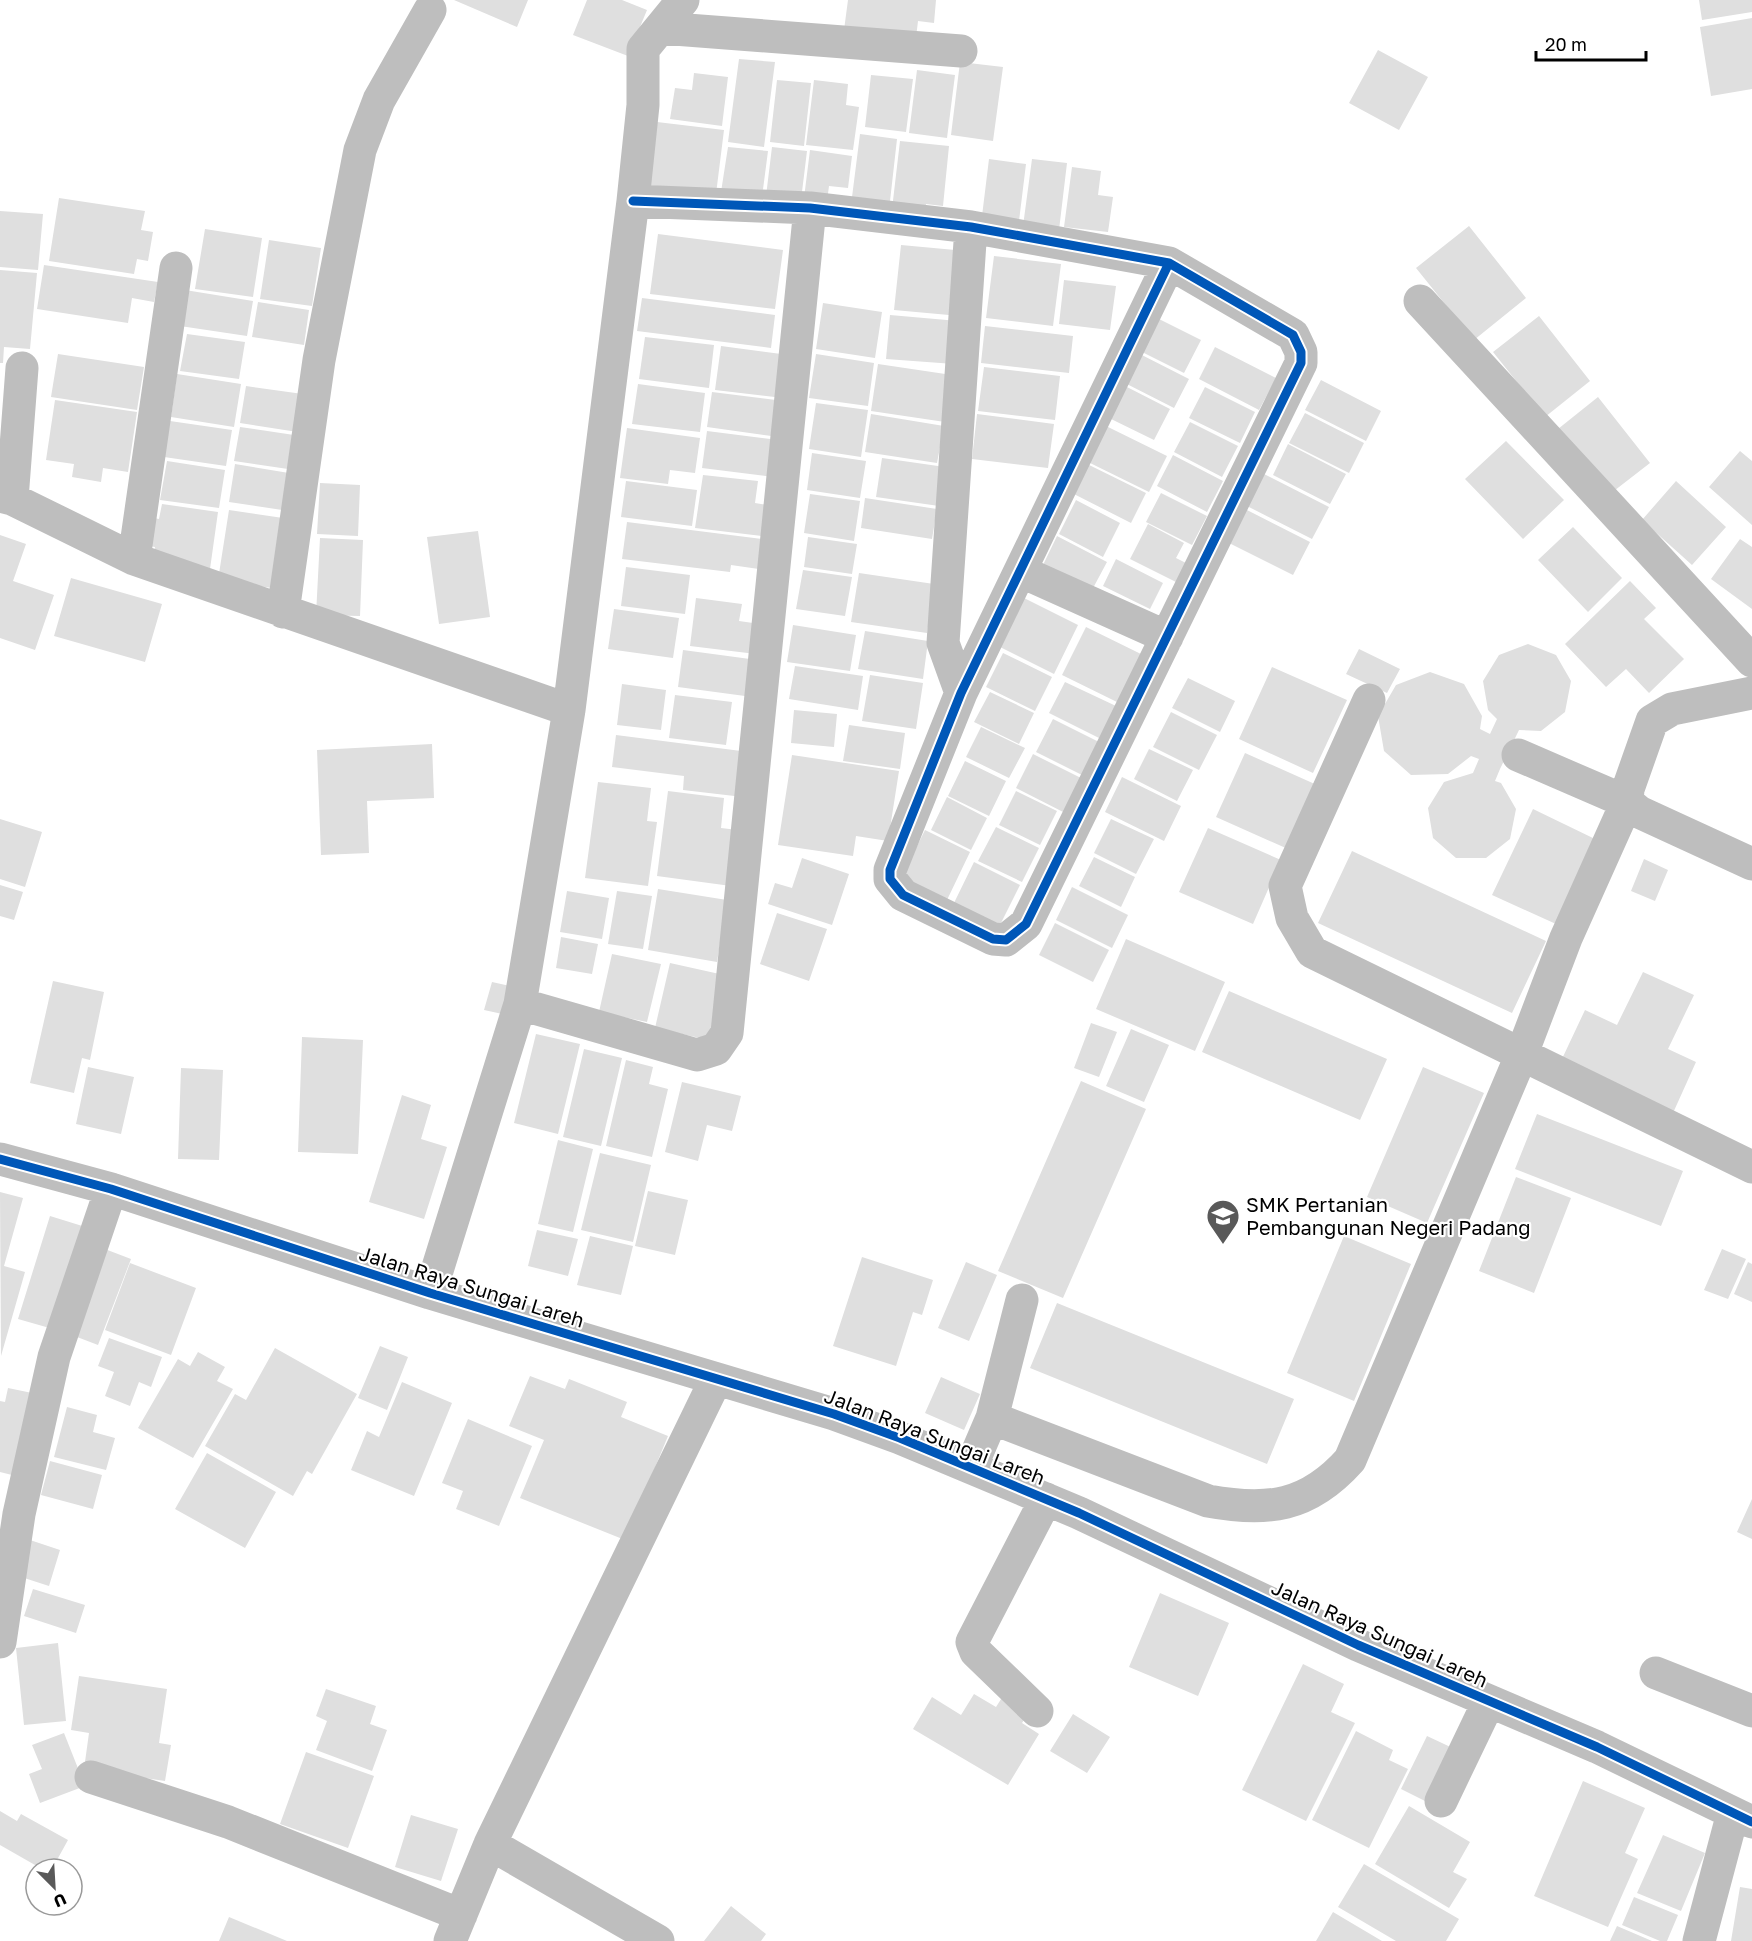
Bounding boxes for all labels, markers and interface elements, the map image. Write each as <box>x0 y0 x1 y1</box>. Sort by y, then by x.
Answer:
scale bar <box>1536 24 1646 62</box>
text: 20 m <box>1545 33 1587 55</box>
place label: SMK Pertanian Pembangunan Negeri Padang <box>1246 1192 1531 1239</box>
school or university icon: SMK Pertanian Pembangunan Negeri Padang <box>1205 1198 1241 1245</box>
street label: Jalan Raya Sungai Lareh <box>357 1240 587 1332</box>
street label: Jalan Raya Sungai Lareh <box>821 1383 1049 1489</box>
street label: Jalan Raya Sungai Lareh <box>1268 1574 1492 1692</box>
north arrow <box>24 1857 84 1917</box>
text: U <box>51 1889 70 1912</box>

